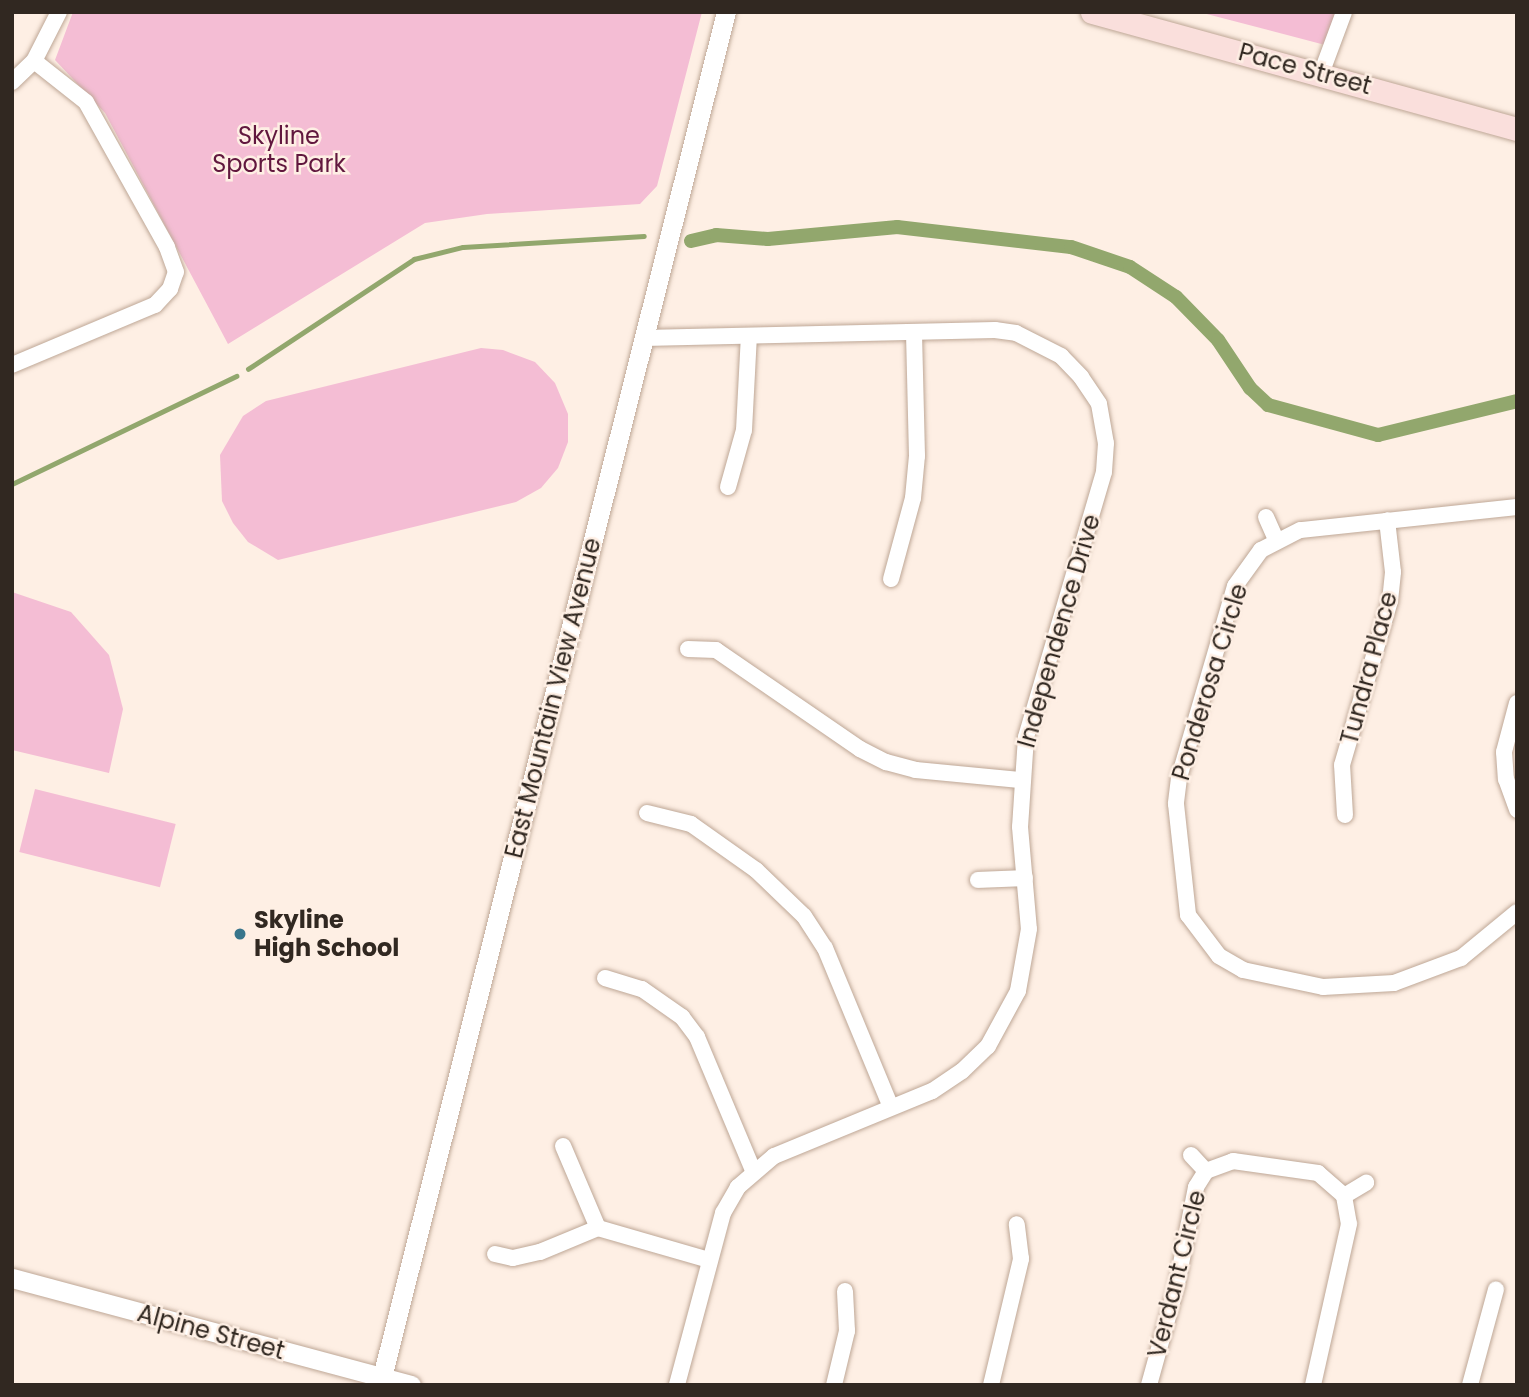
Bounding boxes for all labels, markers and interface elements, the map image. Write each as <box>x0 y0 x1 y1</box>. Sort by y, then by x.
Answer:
street label: Pace Street <box>1235 37 1375 101</box>
park label: Skyline Sports Park <box>212 122 346 178</box>
street label: Independence Drive <box>1012 511 1106 751</box>
street label: East Mountain View Avenue <box>499 535 607 861</box>
street label: Ponderosa Circle <box>1166 580 1254 784</box>
street label: Tundra Place <box>1335 588 1403 748</box>
place label: Skyline High School <box>254 906 399 962</box>
marker: Skyline High School <box>232 926 248 942</box>
street label: Verdant Circle <box>1142 1187 1212 1361</box>
street label: Alpine Street <box>134 1299 288 1365</box>

